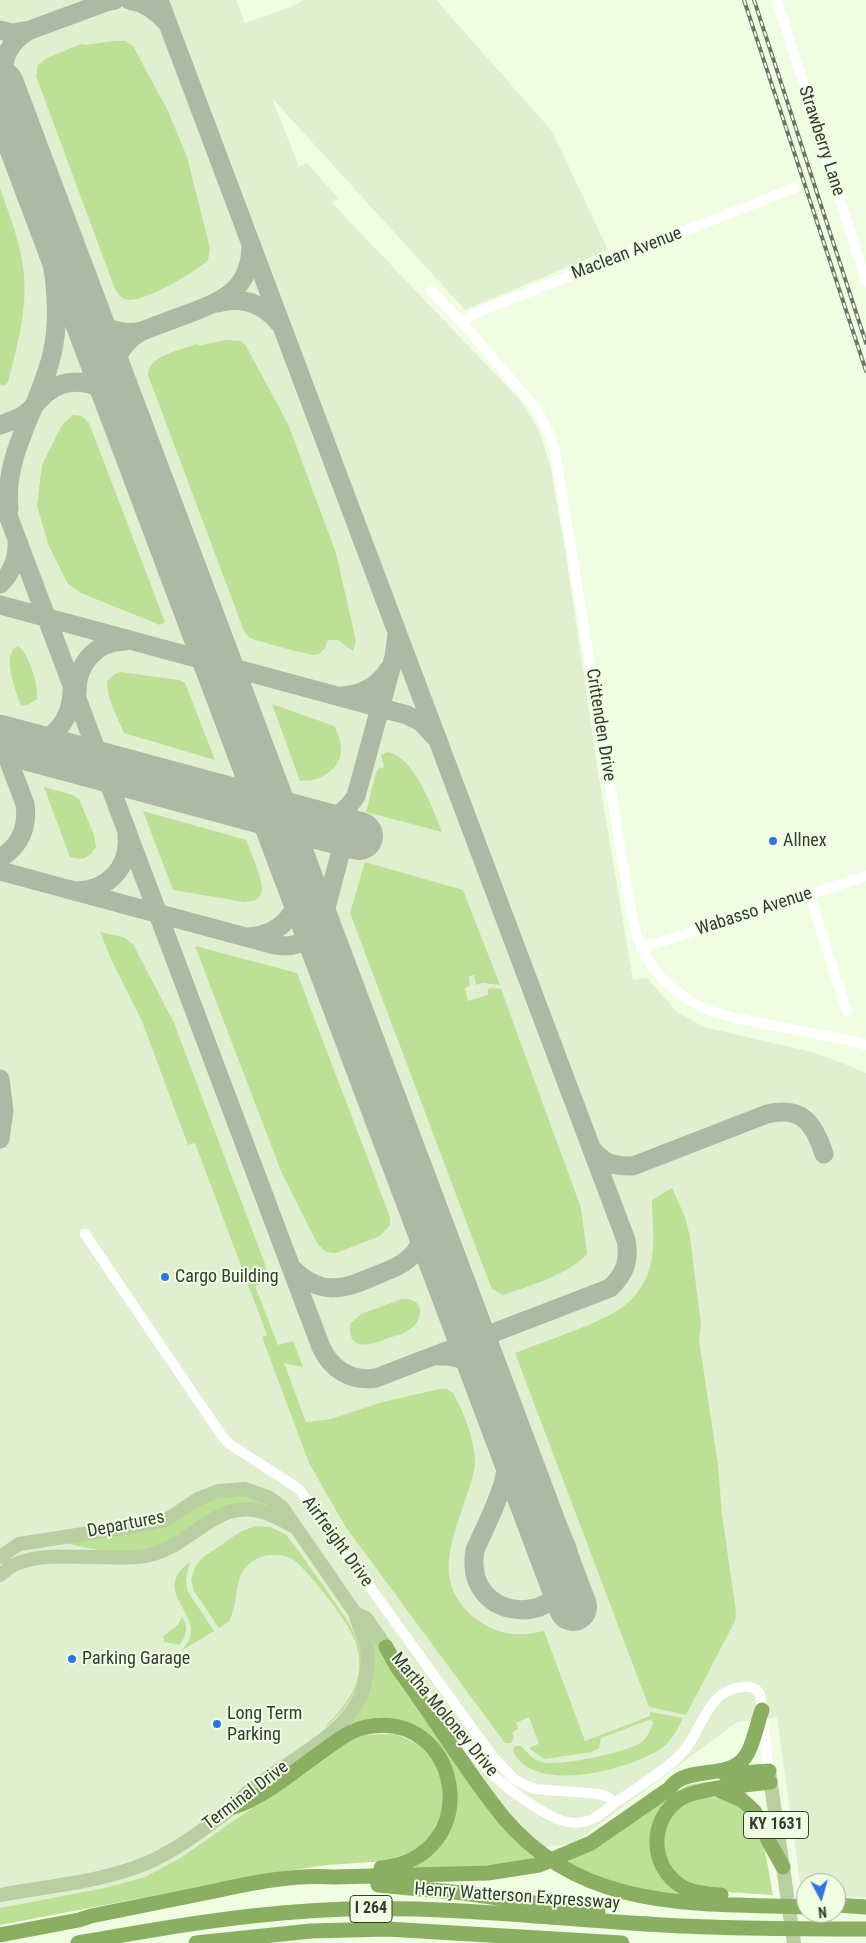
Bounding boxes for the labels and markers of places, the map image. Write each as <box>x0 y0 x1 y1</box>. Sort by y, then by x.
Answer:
place label: Allnex <box>783 830 827 852</box>
marker: Allnex <box>767 835 779 847</box>
place label: Cargo Building <box>175 1266 279 1288</box>
marker: Cargo Building <box>159 1271 171 1283</box>
place label: Parking Garage <box>82 1648 190 1670</box>
marker: Parking Garage <box>66 1653 78 1665</box>
place label: Long Term Parking <box>227 1703 302 1746</box>
marker: Long Term Parking <box>211 1718 223 1730</box>

